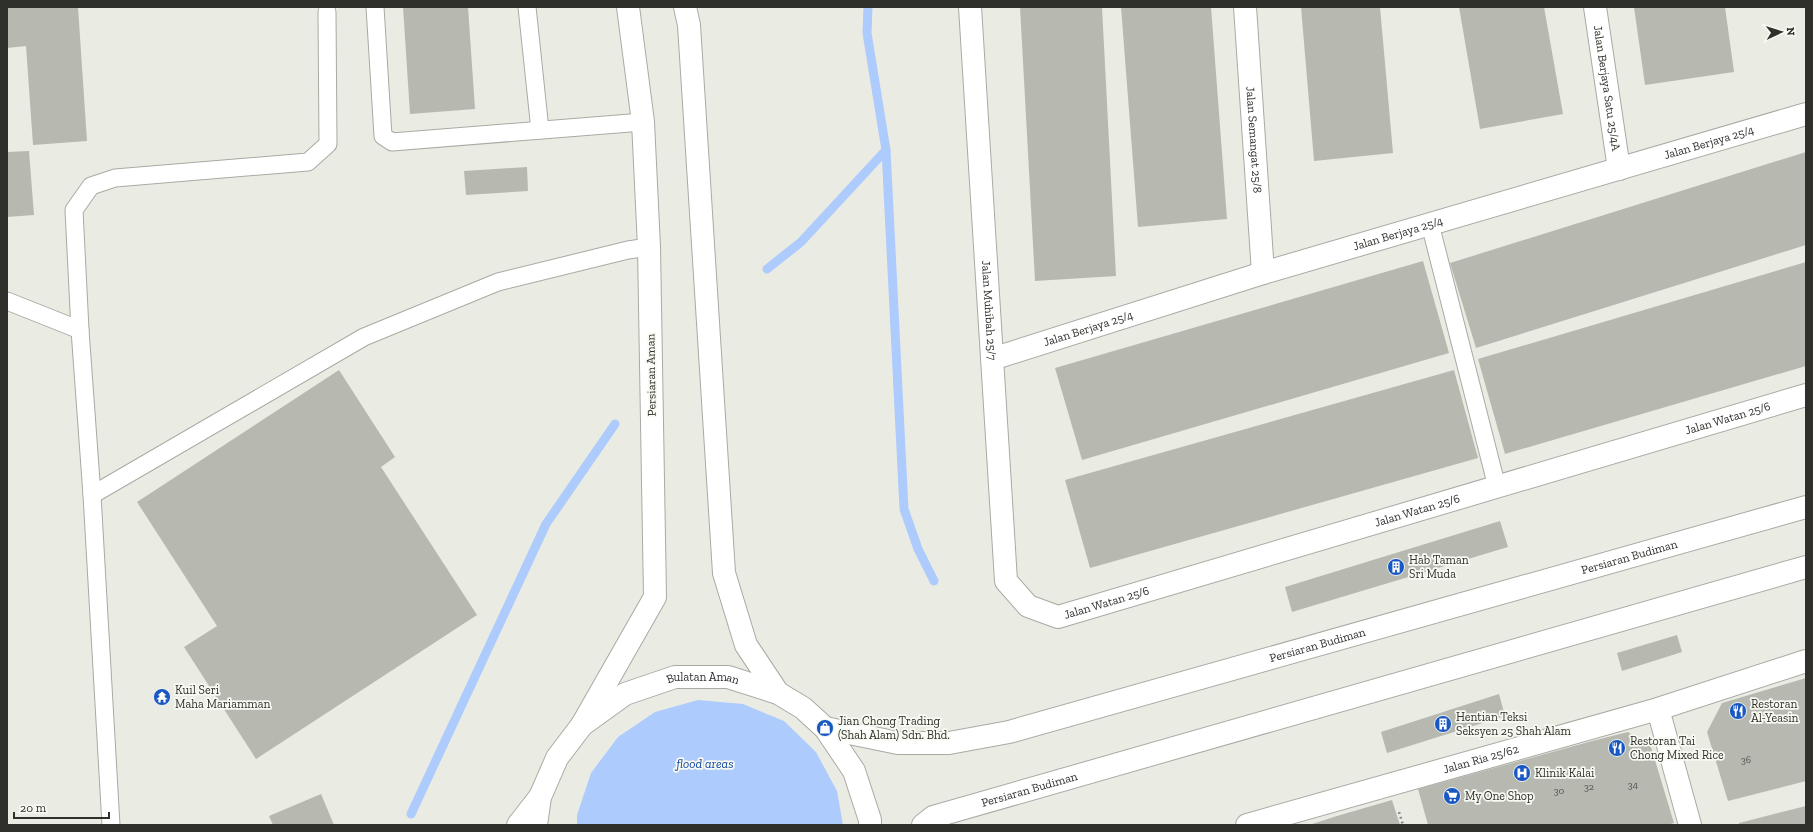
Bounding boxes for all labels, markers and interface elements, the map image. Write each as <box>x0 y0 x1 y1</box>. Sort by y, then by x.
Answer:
north arrow <box>1761 12 1801 52</box>
street label: Jalan Berjaya Satu 25/4A <box>1591 24 1623 152</box>
text: N <box>1784 27 1797 37</box>
street label: Jalan Semangat 25/8 <box>1243 86 1265 194</box>
street label: Jalan Berjaya 25/4 <box>1662 122 1756 162</box>
street label: Jalan Berjaya 25/4 <box>1351 214 1445 253</box>
street label: Jalan Muhibah 25/7 <box>979 260 999 361</box>
street label: Jalan Berjaya 25/4 <box>1042 308 1135 349</box>
street label: Persiaran Aman <box>643 333 659 416</box>
street label: Jalan Watan 25/6 <box>1683 399 1772 437</box>
street label: Jalan Watan 25/6 <box>1373 491 1461 530</box>
street label: Persiaran Budiman <box>1580 537 1679 577</box>
place label: Hab Taman Sri Muda <box>1409 553 1469 581</box>
building icon: Hab Taman Sri Muda <box>1386 557 1406 577</box>
street label: Jalan Watan 25/6 <box>1062 583 1151 622</box>
street label: Persiaran Budiman <box>1268 625 1367 665</box>
street label: Bulatan Aman <box>664 670 741 687</box>
place label: Kuil Seri Maha Mariamman <box>175 683 270 711</box>
temple icon: Kuil Seri Maha Mariamman <box>152 687 172 707</box>
place label: Restoran Al-Yeasin <box>1751 697 1799 725</box>
restaurant icon: Restoran Al-Yeasin <box>1728 701 1748 721</box>
place label: Hentian Teksi Seksyen 25 Shah Alam <box>1456 710 1571 738</box>
place label: Jian Chong Trading (Shah Alam) Sdn. Bhd. <box>838 714 950 742</box>
building icon: Hentian Teksi Seksyen 25 Shah Alam <box>1433 714 1453 734</box>
shop icon: Jian Chong Trading (Shah Alam) Sdn. Bhd. <box>815 718 835 738</box>
place label: Restoran Tai Chong Mixed Rice <box>1630 734 1724 762</box>
restaurant icon: Restoran Tai Chong Mixed Rice <box>1607 738 1627 758</box>
street label: Jalan Ria 25/62 <box>1442 742 1520 776</box>
house number: 36 <box>1741 754 1751 766</box>
water label: flood areas <box>674 756 734 771</box>
hospital icon: Klinik Kalai <box>1512 763 1532 783</box>
place label: Klinik Kalai <box>1535 766 1595 780</box>
street label: Persiaran Budiman <box>980 769 1079 810</box>
house number: 34 <box>1628 779 1639 791</box>
house number: 32 <box>1584 781 1594 793</box>
house number: 30 <box>1554 785 1565 797</box>
supermarket icon: My One Shop <box>1442 786 1462 806</box>
place label: My One Shop <box>1465 789 1534 803</box>
scale bar <box>14 794 109 820</box>
text: 20 m <box>20 801 47 815</box>

